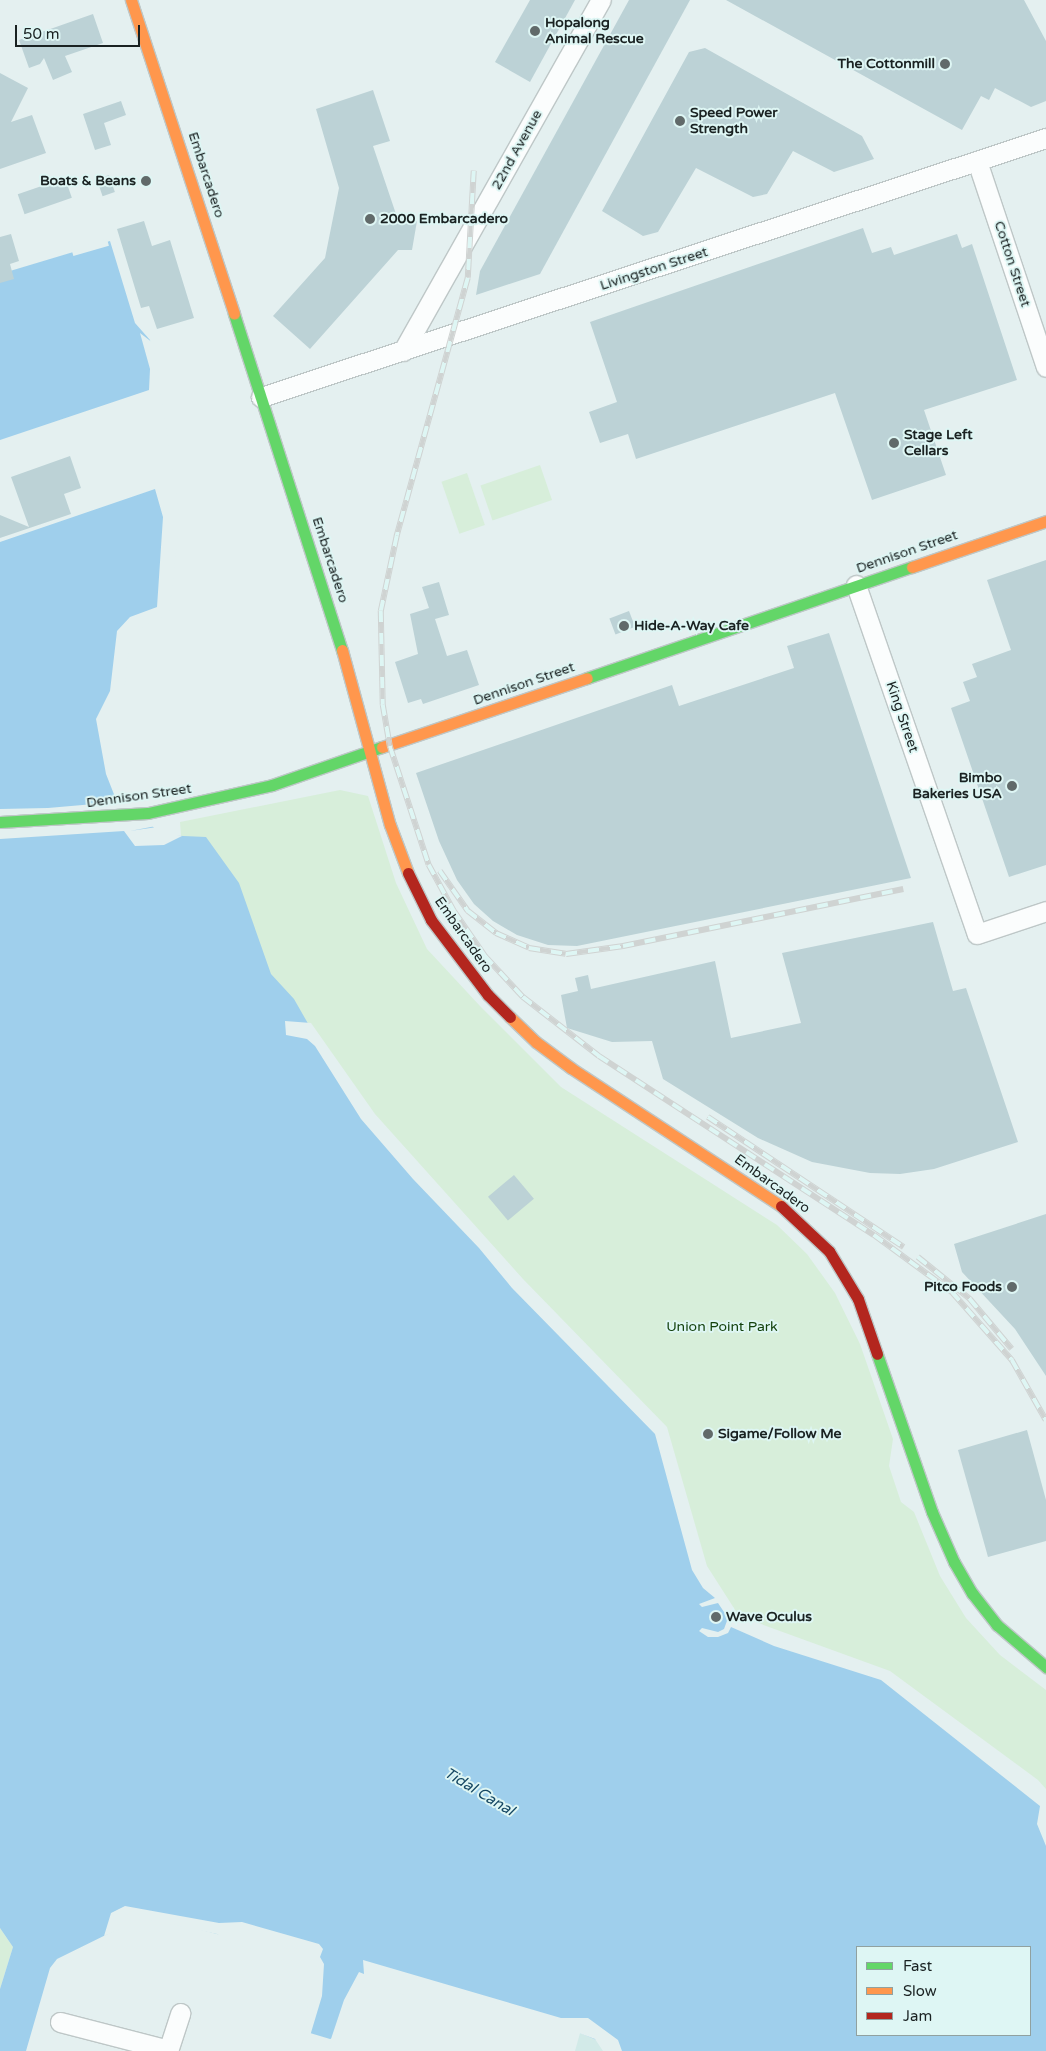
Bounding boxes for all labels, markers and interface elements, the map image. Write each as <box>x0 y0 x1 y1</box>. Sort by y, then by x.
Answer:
scale bar <box>18 15 142 47</box>
place label: Hopalong Animal Rescue <box>545 15 644 48</box>
text: 50 m <box>23 25 60 43</box>
marker: Hopalong Animal Rescue <box>529 25 541 37</box>
place label: The Cottonmill <box>838 56 935 72</box>
marker: The Cottonmill <box>939 58 951 70</box>
place label: Speed Power Strength <box>690 105 778 138</box>
street label: 22nd Avenue <box>488 107 546 193</box>
marker: Speed Power Strength <box>674 115 686 127</box>
street label: Embarcadero <box>184 130 228 220</box>
place label: Boats & Beans <box>40 173 136 189</box>
marker: Boats & Beans <box>140 175 152 187</box>
place label: 2000 Embarcadero <box>380 211 508 227</box>
marker: 2000 Embarcadero <box>364 213 376 225</box>
street label: Cotton Street <box>990 219 1034 309</box>
street label: Livingston Street <box>598 244 710 294</box>
place label: Stage Left Cellars <box>904 427 972 460</box>
marker: Stage Left Cellars <box>888 437 900 449</box>
street label: Embarcadero <box>308 515 352 605</box>
street label: Dennison Street <box>854 527 960 577</box>
place label: Hide-A-Way Cafe <box>634 618 749 634</box>
marker: Hide-A-Way Cafe <box>618 620 630 632</box>
street label: Dennison Street <box>471 659 577 709</box>
street label: King Street <box>882 679 922 755</box>
place label: Bimbo Bakeries USA <box>912 770 1002 802</box>
street label: Dennison Street <box>85 780 193 812</box>
marker: Bimbo Bakeries USA <box>1006 780 1018 792</box>
street label: Embarcadero <box>431 894 495 976</box>
street label: Embarcadero <box>731 1151 813 1217</box>
place label: Pitco Foods <box>924 1279 1002 1295</box>
marker: Pitco Foods <box>1006 1281 1018 1293</box>
park label: Union Point Park <box>666 1319 778 1335</box>
place label: Sigame/Follow Me <box>718 1426 841 1442</box>
marker: Sigame/Follow Me <box>702 1428 714 1440</box>
place label: Wave Oculus <box>726 1609 812 1625</box>
marker: Wave Oculus <box>710 1611 722 1623</box>
water label: Tidal Canal <box>441 1764 517 1820</box>
legend <box>856 1946 1031 2036</box>
text: Fast <box>903 1957 932 1975</box>
text: Slow <box>903 1982 937 2000</box>
text: Jam <box>903 2007 932 2025</box>

